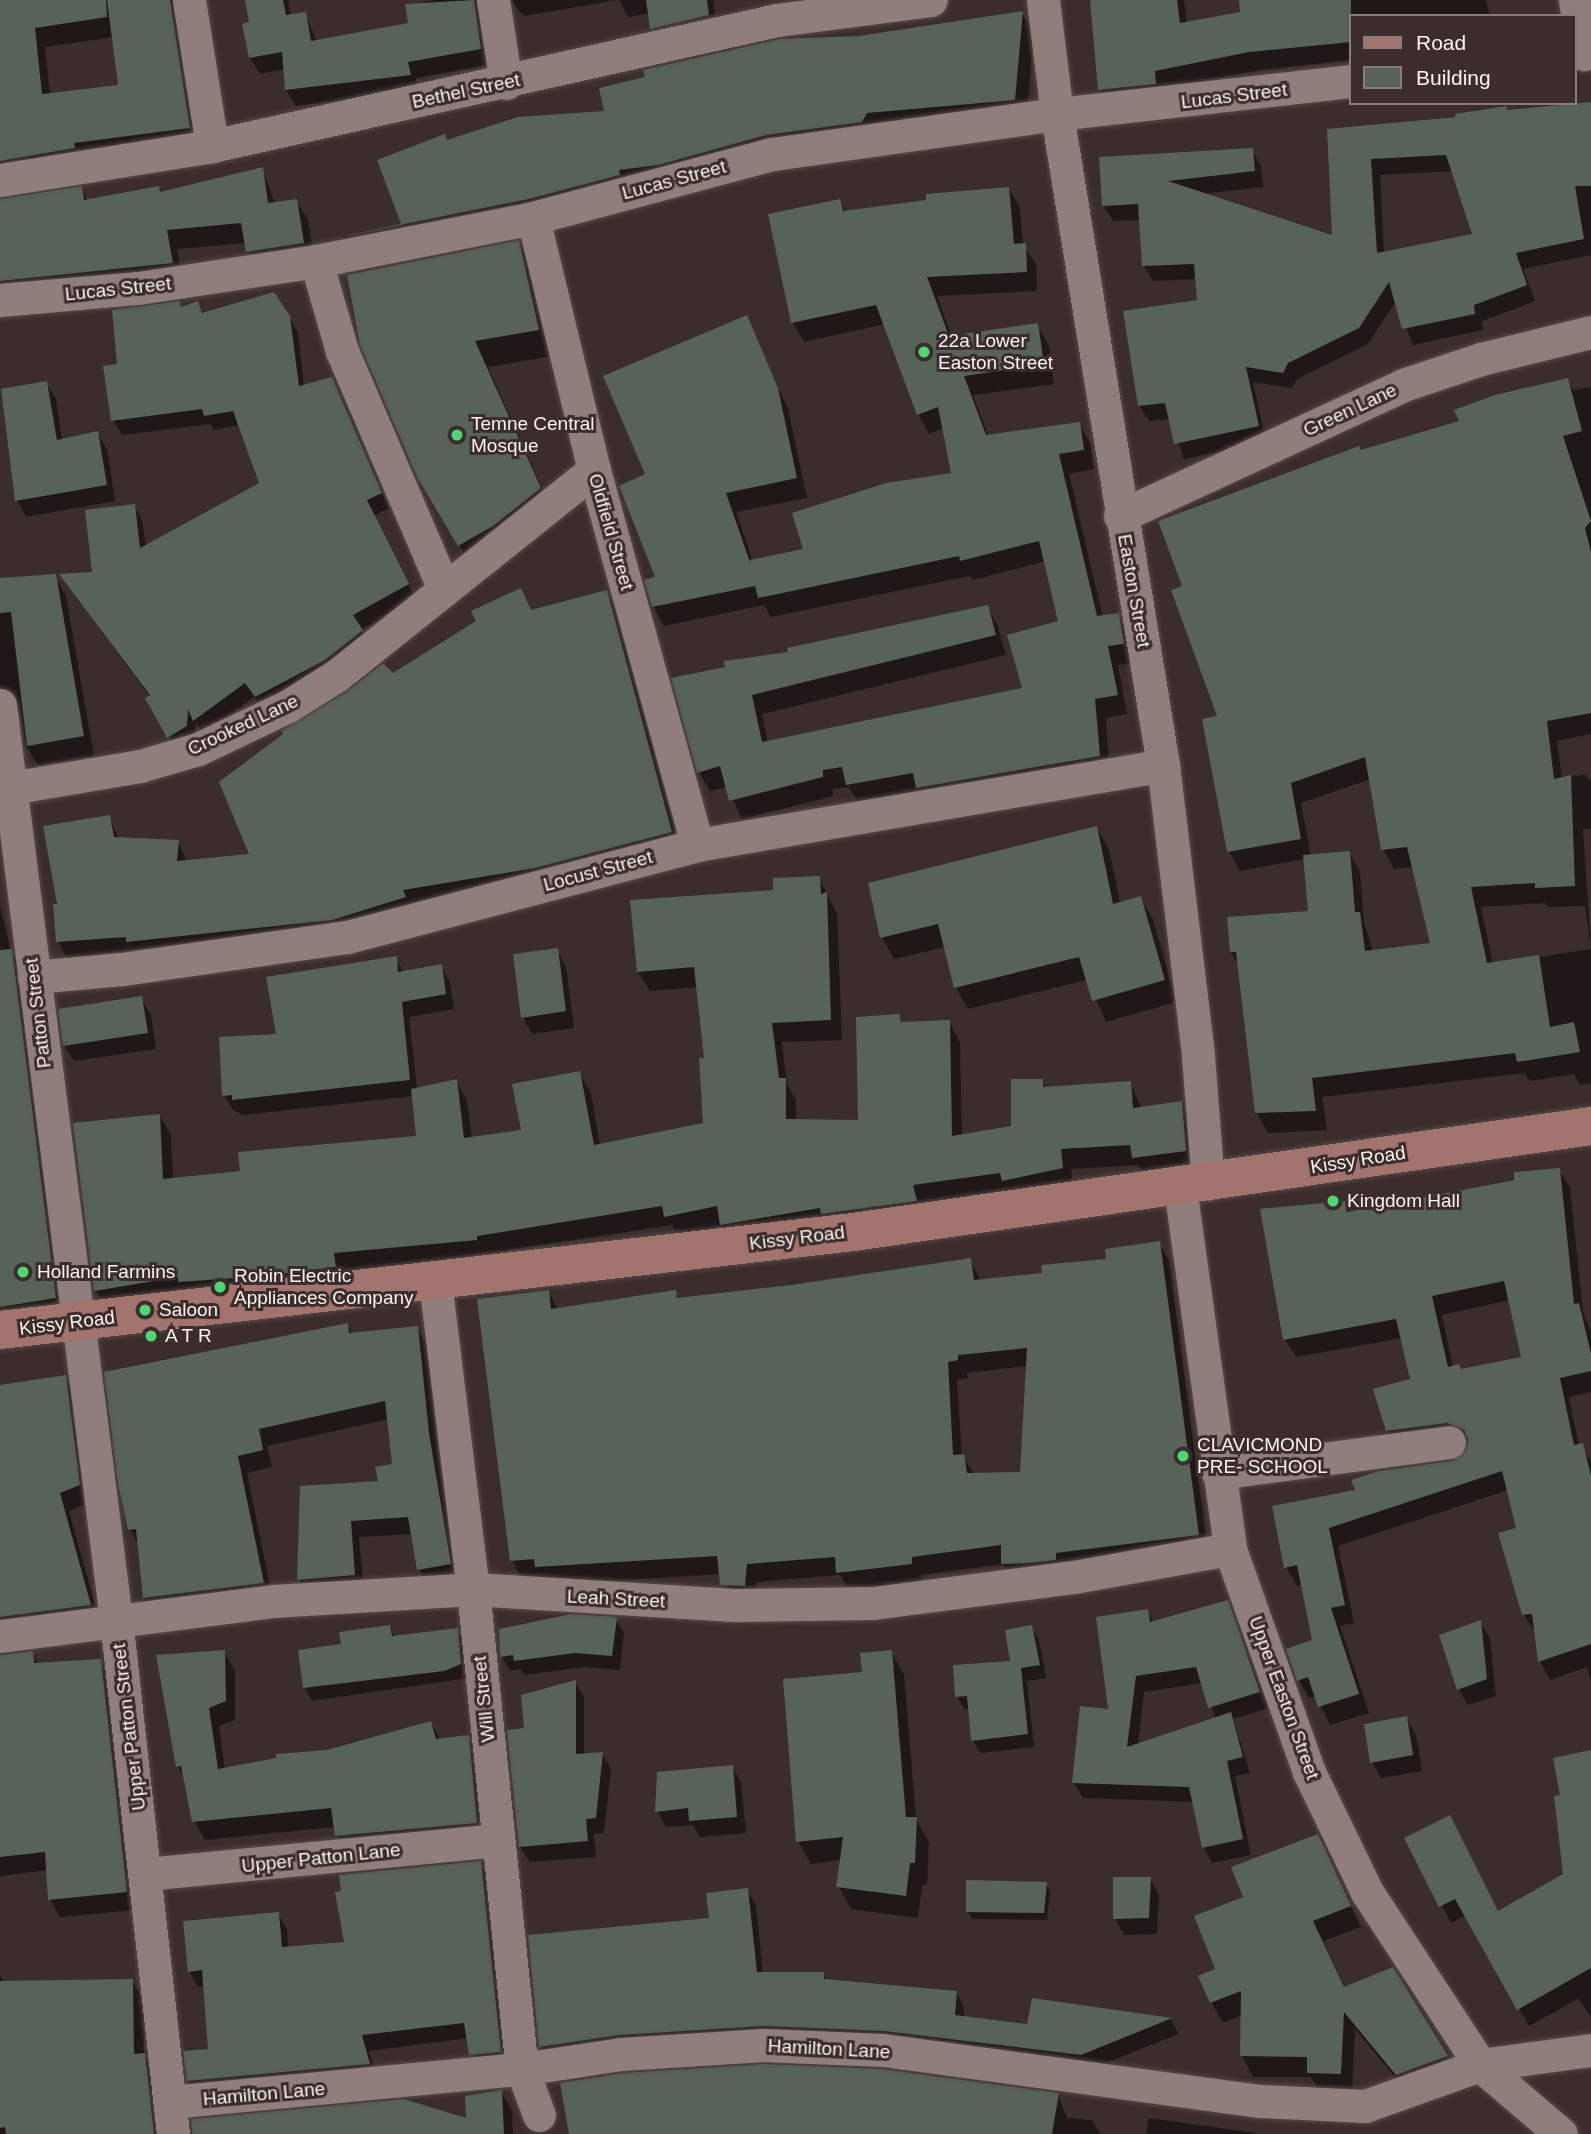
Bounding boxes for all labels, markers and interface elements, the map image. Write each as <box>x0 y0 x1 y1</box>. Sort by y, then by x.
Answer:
legend <box>1350 14 1577 105</box>
text: Road <box>1416 31 1466 54</box>
text: Building <box>1416 66 1491 89</box>
street label: Bethel Street <box>410 68 522 114</box>
street label: Lucas Street <box>1180 78 1288 114</box>
street label: Lucas Street <box>620 155 728 205</box>
street label: Lucas Street <box>64 272 172 306</box>
place label: 22a Lower Easton Street <box>938 330 1053 374</box>
marker: 22a Lower Easton Street <box>916 344 932 360</box>
street label: Green Lane <box>1300 378 1400 442</box>
place label: Temne Central Mosque <box>471 413 595 457</box>
marker: Temne Central Mosque <box>449 427 465 443</box>
street label: Oldfield Street <box>583 471 639 593</box>
street label: Easton Street <box>1113 532 1155 650</box>
street label: Crooked Lane <box>184 689 302 761</box>
street label: Locust Street <box>541 846 655 896</box>
street label: Patton Street <box>20 957 56 1069</box>
street label: Kissy Road <box>1309 1141 1407 1179</box>
place label: Kingdom Hall <box>1347 1190 1460 1212</box>
marker: Kingdom Hall <box>1325 1193 1341 1209</box>
street label: Kissy Road <box>748 1221 846 1255</box>
place label: Holland Farmins <box>37 1261 175 1283</box>
marker: Holland Farmins <box>15 1264 31 1280</box>
place label: Robin Electric Appliances Company <box>234 1265 414 1309</box>
marker: Robin Electric Appliances Company <box>212 1279 228 1295</box>
place label: Saloon <box>159 1299 218 1321</box>
marker: Saloon <box>137 1302 153 1318</box>
street label: Kissy Road <box>18 1306 116 1340</box>
place label: A T R <box>165 1325 214 1347</box>
marker: A T R <box>143 1328 159 1344</box>
place label: CLAVICMOND PRE- SCHOOL <box>1197 1434 1328 1478</box>
marker: CLAVICMOND PRE- SCHOOL <box>1175 1448 1191 1464</box>
street label: Leah Street <box>566 1585 666 1613</box>
street label: Upper Easton Street <box>1244 1613 1324 1783</box>
street label: Upper Patton Street <box>107 1642 151 1812</box>
street label: Will Street <box>468 1655 500 1743</box>
street label: Upper Patton Lane <box>240 1838 402 1878</box>
street label: Hamilton Lane <box>767 2034 891 2064</box>
street label: Hamilton Lane <box>202 2077 326 2111</box>

